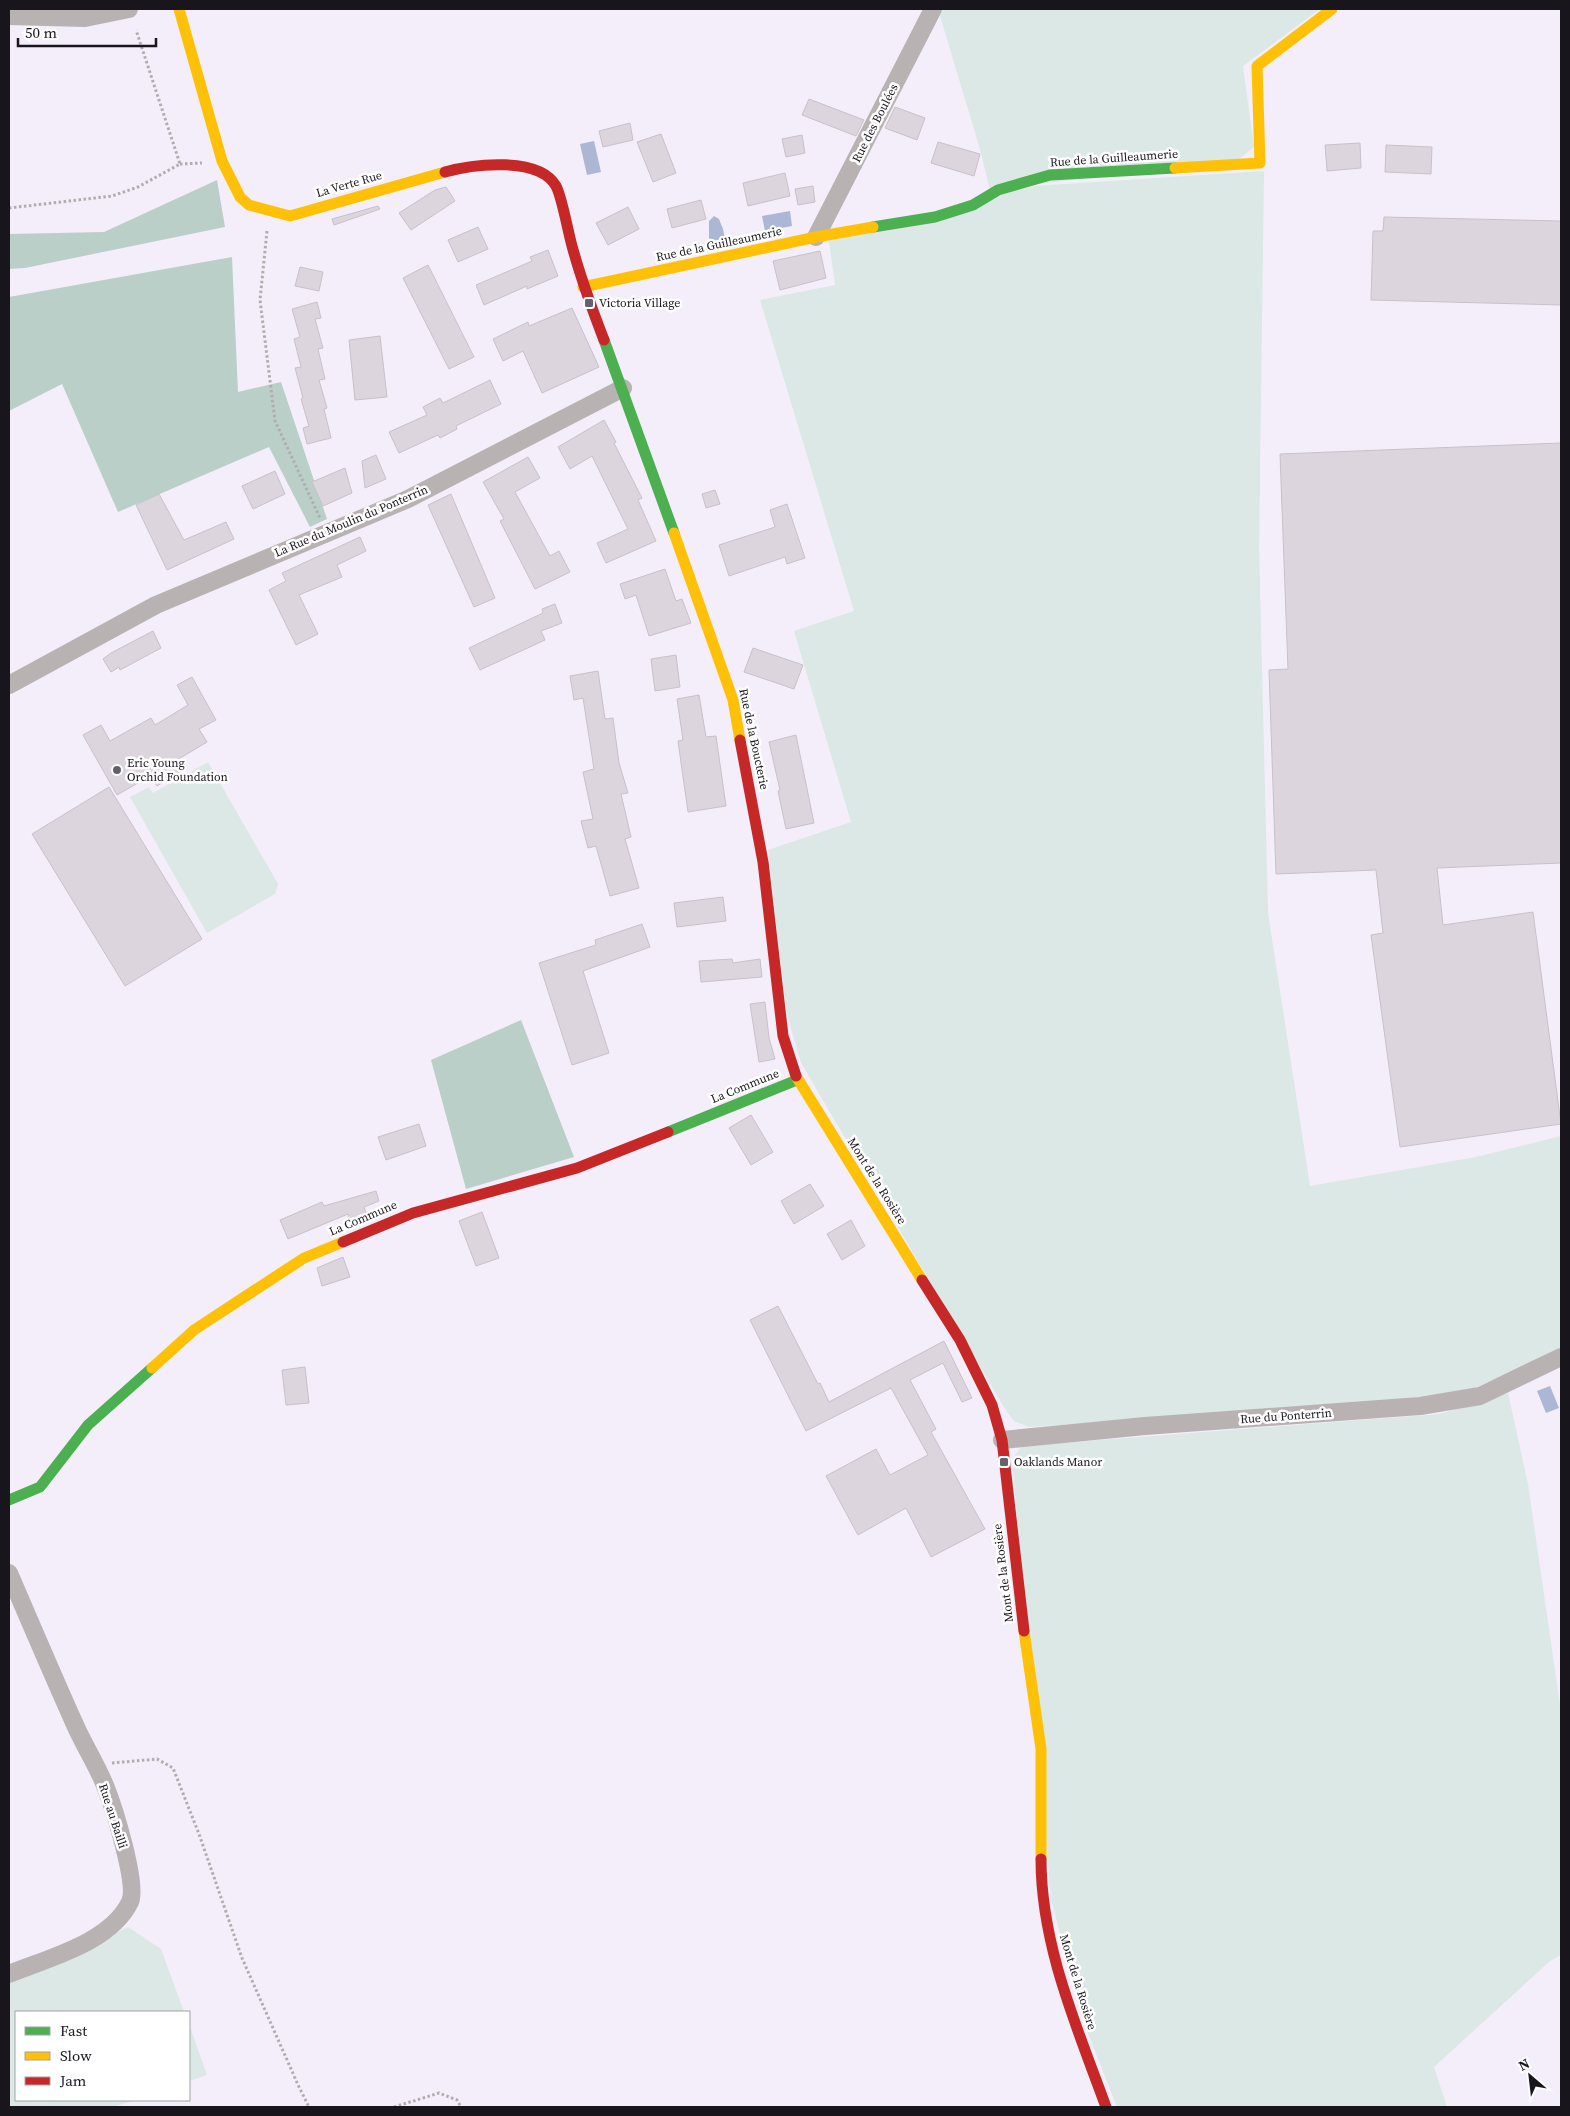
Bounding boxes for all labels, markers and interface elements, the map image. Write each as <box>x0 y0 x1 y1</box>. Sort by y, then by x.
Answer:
scale bar <box>18 15 155 47</box>
text: 50 m <box>25 22 57 43</box>
street label: Rue des Boulées <box>848 81 902 165</box>
street label: Rue de la Guilleaumerie <box>1049 146 1179 170</box>
street label: La Verte Rue <box>314 167 384 201</box>
street label: Rue de la Guilleaumerie <box>655 223 783 265</box>
place label: Victoria Village <box>599 295 680 311</box>
marker: Victoria Village <box>583 297 595 309</box>
street label: La Rue du Moulin du Ponterrin <box>272 481 430 561</box>
street label: Rue de la Boucterie <box>735 687 773 791</box>
place label: Eric Young Orchid Foundation <box>127 755 228 785</box>
marker: Eric Young Orchid Foundation <box>111 764 123 776</box>
street label: La Commune <box>709 1065 781 1107</box>
street label: Mont de la Rosière <box>844 1135 910 1227</box>
street label: La Commune <box>327 1197 399 1239</box>
street label: Rue du Ponterrin <box>1240 1405 1332 1427</box>
place label: Oaklands Manor <box>1014 1454 1102 1470</box>
marker: Oaklands Manor <box>998 1456 1010 1468</box>
street label: Mont de la Rosière <box>989 1523 1017 1623</box>
street label: Rue au Bailli <box>95 1782 131 1851</box>
street label: Mont de la Rosière <box>1056 1932 1100 2032</box>
legend <box>15 2011 190 2101</box>
text: Fast <box>60 2020 87 2041</box>
text: Slow <box>60 2045 92 2066</box>
north arrow <box>1505 2051 1555 2101</box>
text: N <box>1515 2053 1533 2076</box>
text: Jam <box>59 2070 87 2091</box>

